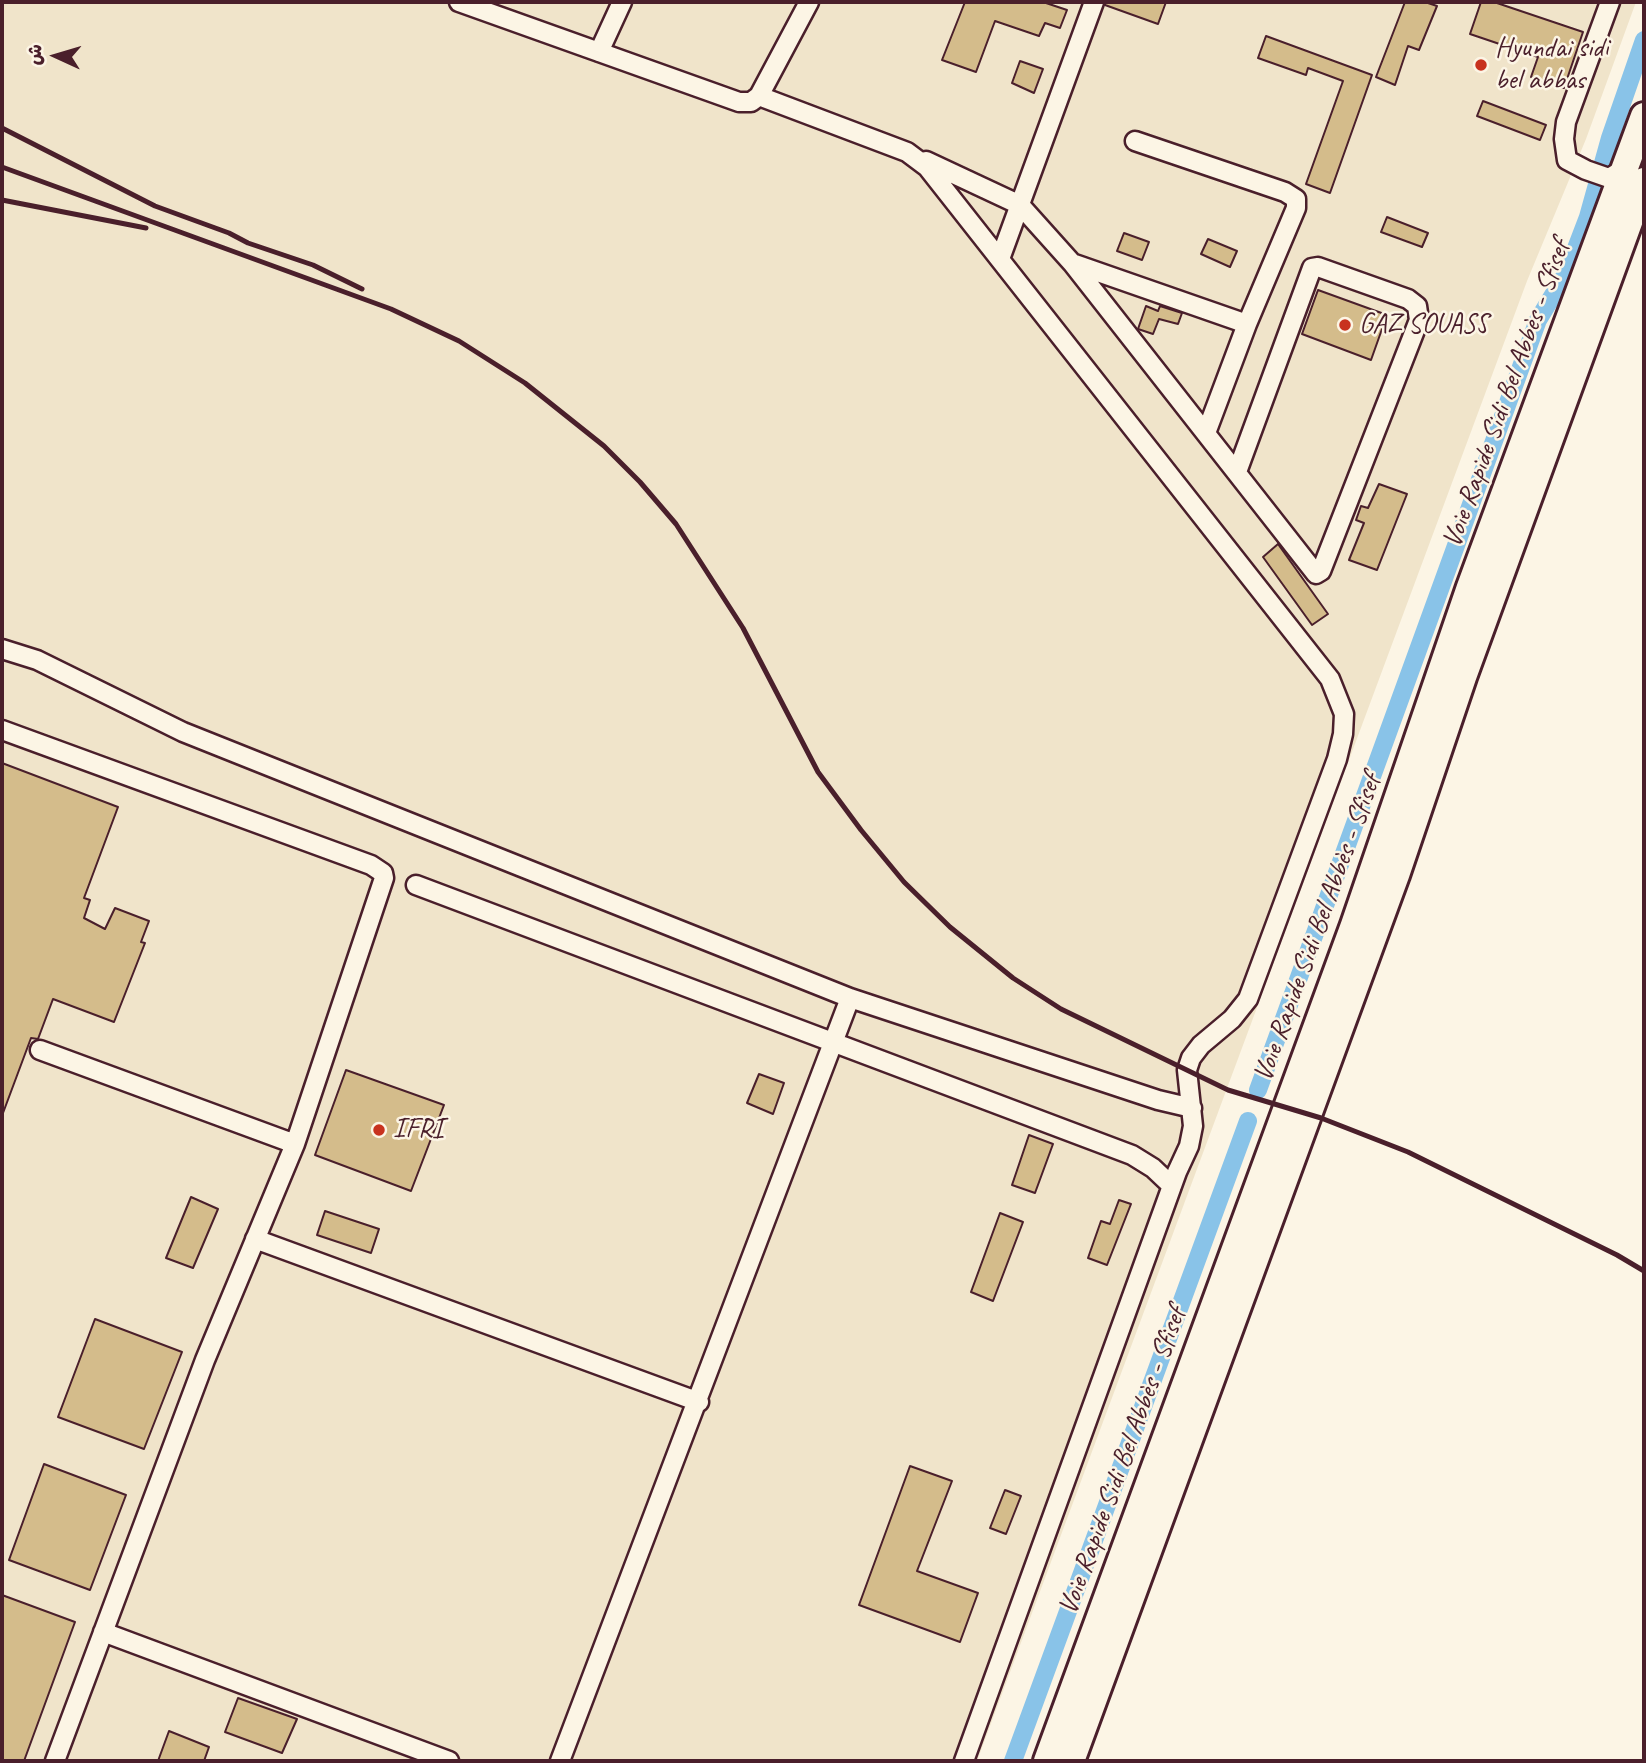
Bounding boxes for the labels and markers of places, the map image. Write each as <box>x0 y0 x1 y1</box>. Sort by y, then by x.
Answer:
place label: Hyundai sidi bel abbas <box>1495 32 1609 98</box>
marker: Hyundai sidi bel abbas <box>1473 57 1489 73</box>
place label: GAZ SOUASS <box>1359 308 1488 342</box>
marker: GAZ SOUASS <box>1337 317 1353 333</box>
place label: IFRI <box>393 1113 443 1147</box>
marker: IFRI <box>371 1122 387 1138</box>

